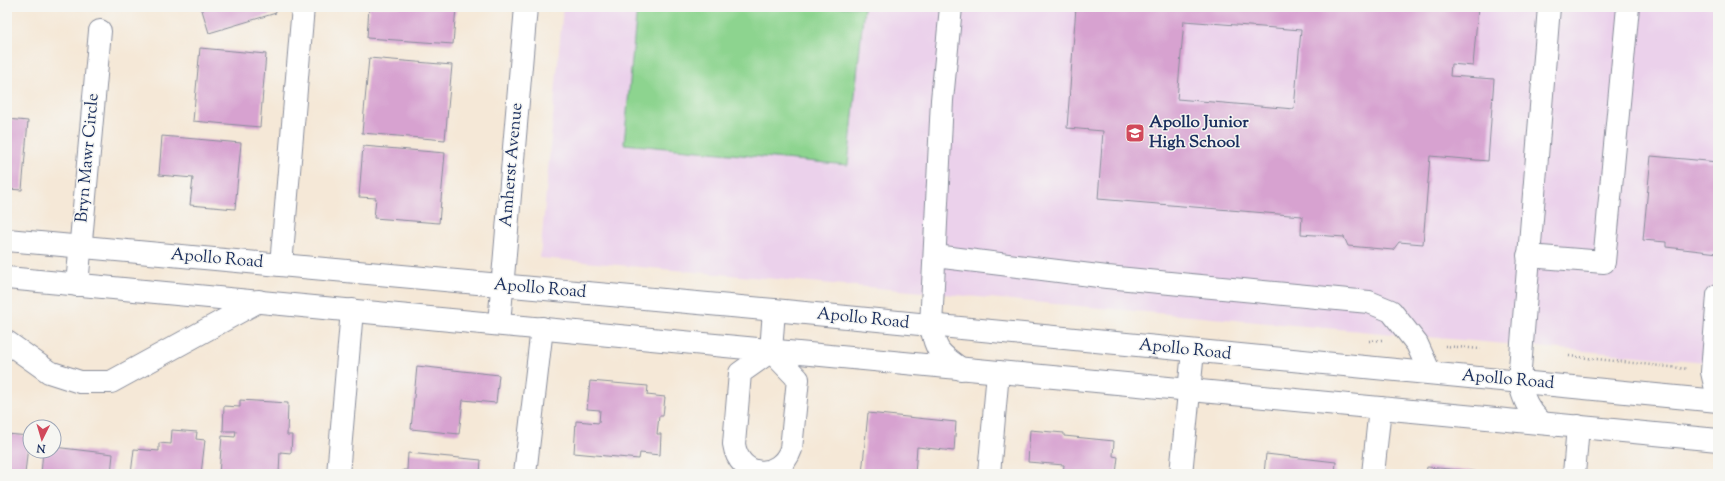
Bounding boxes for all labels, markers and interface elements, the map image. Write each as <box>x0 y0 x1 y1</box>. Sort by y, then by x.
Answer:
street label: Bryn Mawr Circle <box>70 92 106 224</box>
street label: Amherst Avenue <box>495 102 529 228</box>
place label: Apollo Junior High School <box>1149 111 1249 155</box>
school or university icon: Apollo Junior High School <box>1124 122 1146 144</box>
street label: Apollo Road <box>170 243 265 275</box>
street label: Apollo Road <box>493 273 588 305</box>
street label: Apollo Road <box>816 302 911 336</box>
street label: Apollo Road <box>1138 333 1233 367</box>
street label: Apollo Road <box>1461 364 1556 396</box>
north arrow <box>22 419 62 459</box>
text: N <box>36 440 47 456</box>

